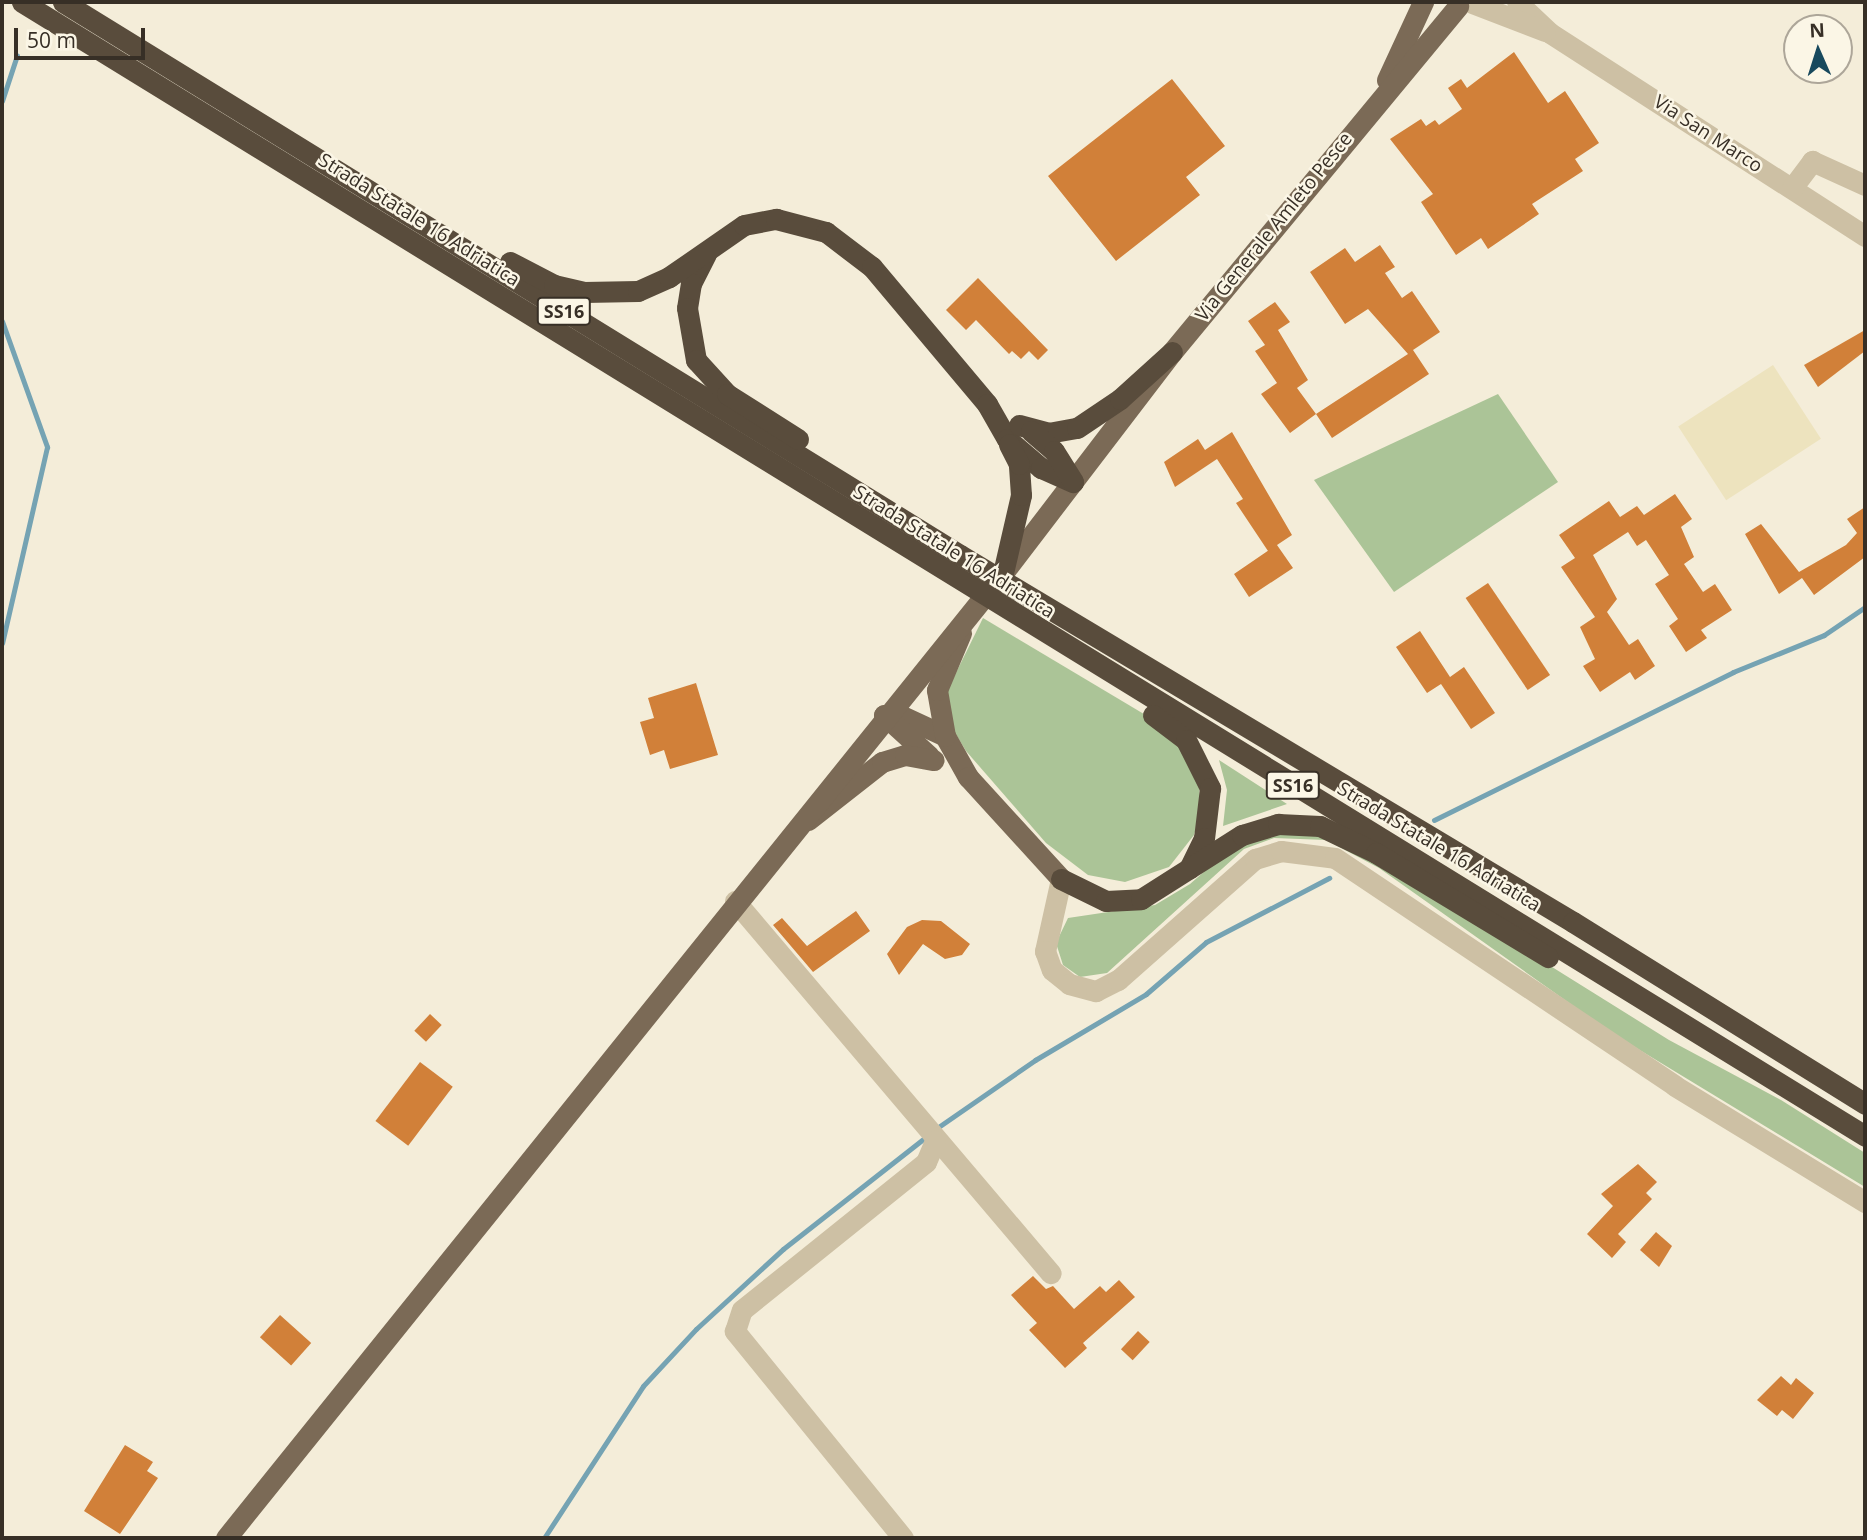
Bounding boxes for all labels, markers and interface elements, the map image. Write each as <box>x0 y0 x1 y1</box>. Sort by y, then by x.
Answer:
scale bar <box>18 14 149 58</box>
north arrow <box>1783 14 1853 84</box>
text: N <box>1809 17 1825 43</box>
text: 50 m <box>27 26 76 54</box>
street label: Via San Marco <box>1649 90 1767 178</box>
street label: Via Generale Amleto Pesce <box>1191 128 1357 326</box>
street label: Strada Statale 16 Adriatica <box>314 149 524 291</box>
road number: SS16 <box>536 296 592 326</box>
street label: Strada Statale 16 Adriatica <box>849 481 1059 623</box>
road number: SS16 <box>1265 770 1321 800</box>
street label: Strada Statale 16 Adriatica <box>1333 777 1545 917</box>

